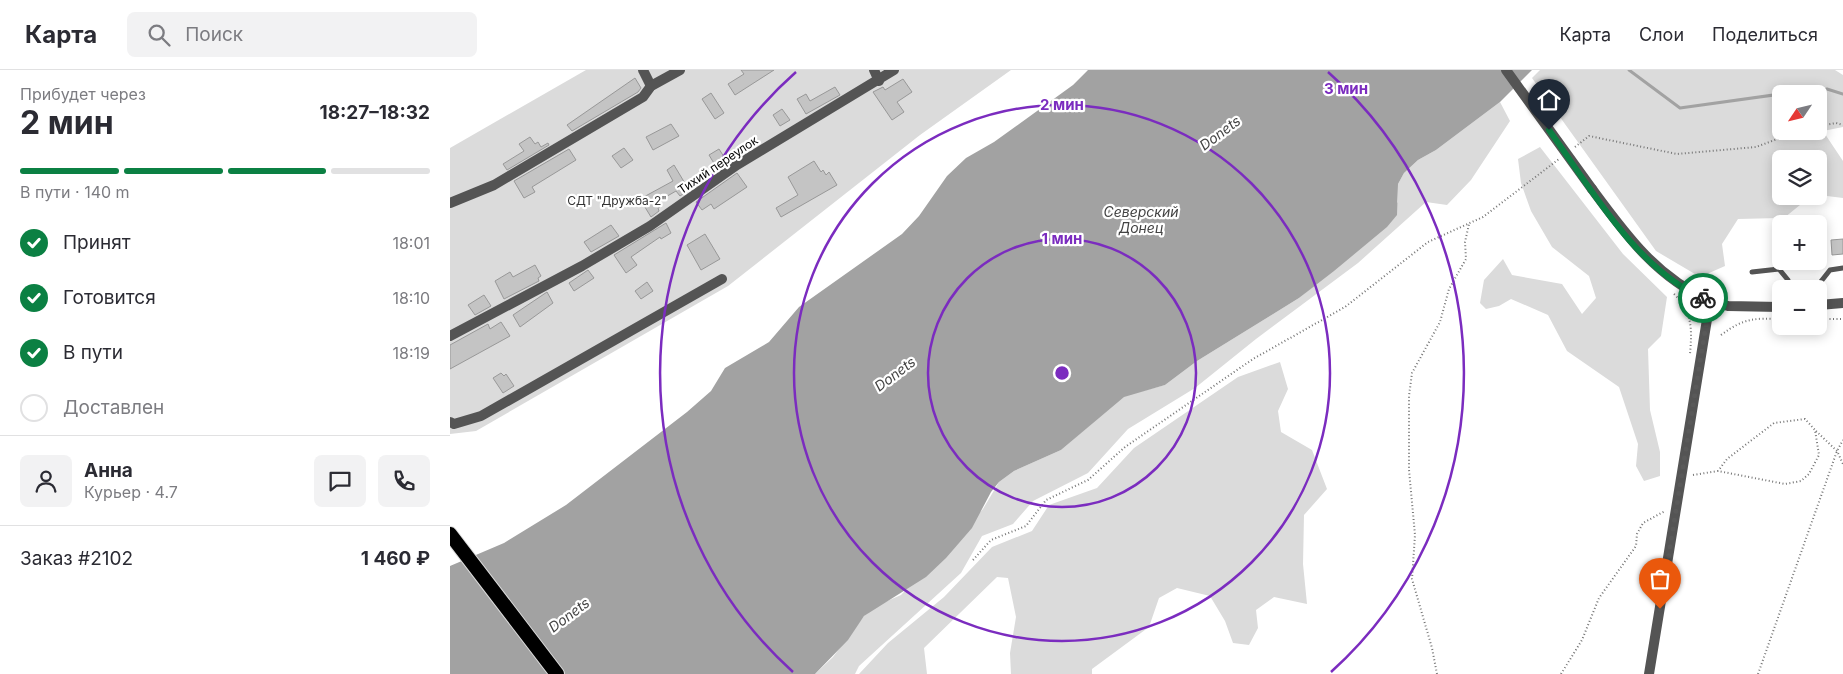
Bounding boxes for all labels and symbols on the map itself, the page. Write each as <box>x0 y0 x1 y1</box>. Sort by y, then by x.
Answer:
text: 3 мин <box>1324 79 1368 98</box>
pin <box>1528 79 1570 130</box>
north arrow <box>1772 85 1828 140</box>
text: 2 мин <box>1040 95 1084 114</box>
water label: Donets <box>1196 112 1243 153</box>
street label: Тихий переулок <box>675 132 761 197</box>
park label: СДТ "Дружба-2" <box>567 193 667 208</box>
water label: Северский Донец <box>1103 203 1179 236</box>
text: 1 мин <box>1042 229 1082 248</box>
courier <box>1678 273 1728 323</box>
water label: Donets <box>871 353 918 394</box>
centre of rings <box>1053 364 1071 382</box>
pin <box>1639 558 1681 609</box>
water label: Donets <box>545 594 592 635</box>

